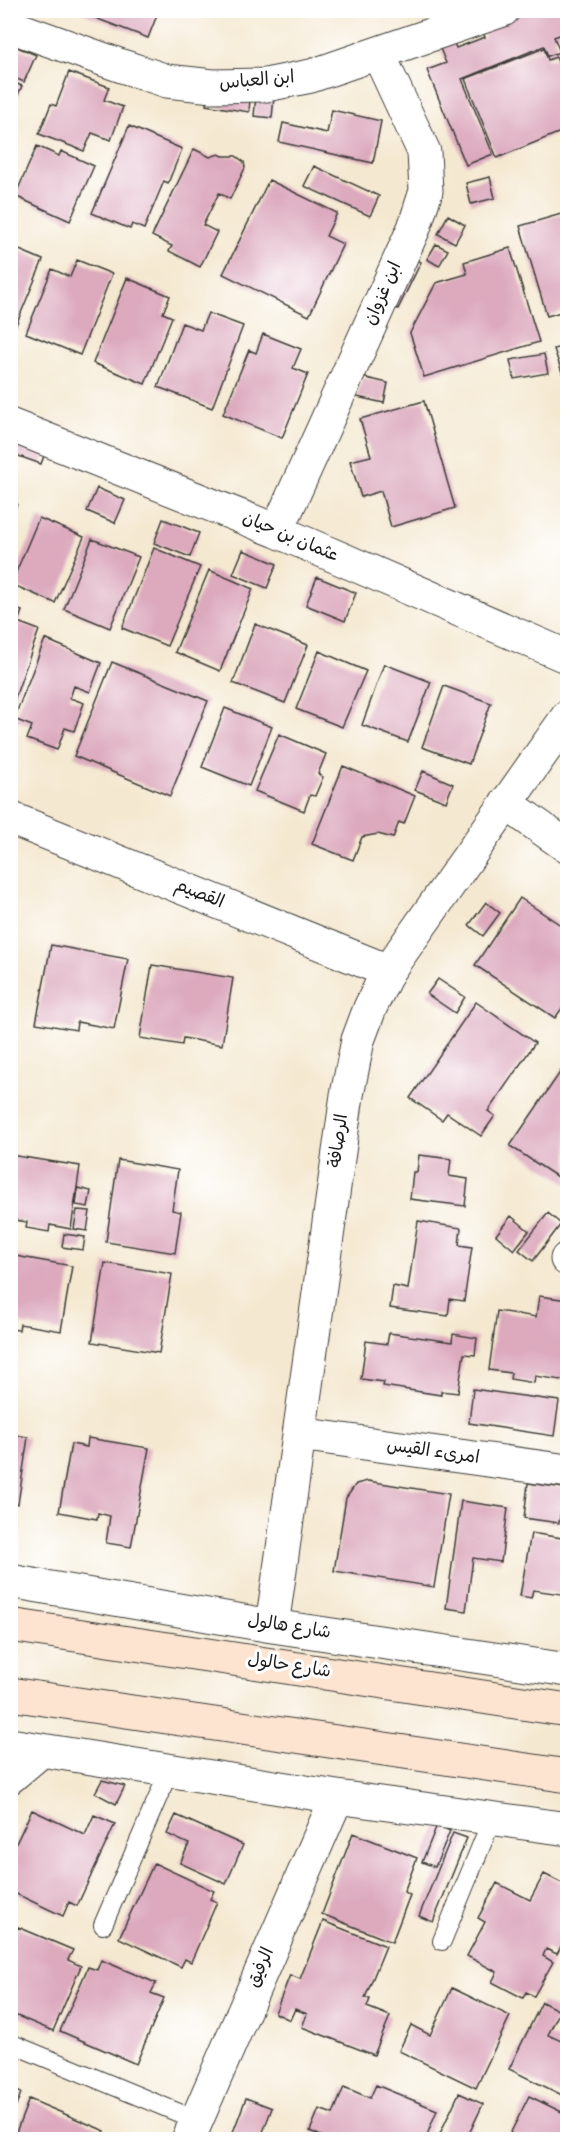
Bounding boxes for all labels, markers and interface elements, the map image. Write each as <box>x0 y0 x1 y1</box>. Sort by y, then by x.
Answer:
street label: ابن العباس <box>218 66 296 98</box>
street label: ابن غزوان <box>359 258 409 330</box>
street label: عثمان بن حيان <box>238 506 342 570</box>
street label: القصيم <box>171 874 227 916</box>
street label: الرصافة <box>324 1112 356 1170</box>
street label: امرىء القيس <box>385 1434 481 1472</box>
street label: شارع هالول <box>245 1609 333 1647</box>
street label: شارع حالول <box>246 1648 332 1686</box>
street label: الرفيق <box>242 1944 282 1992</box>

